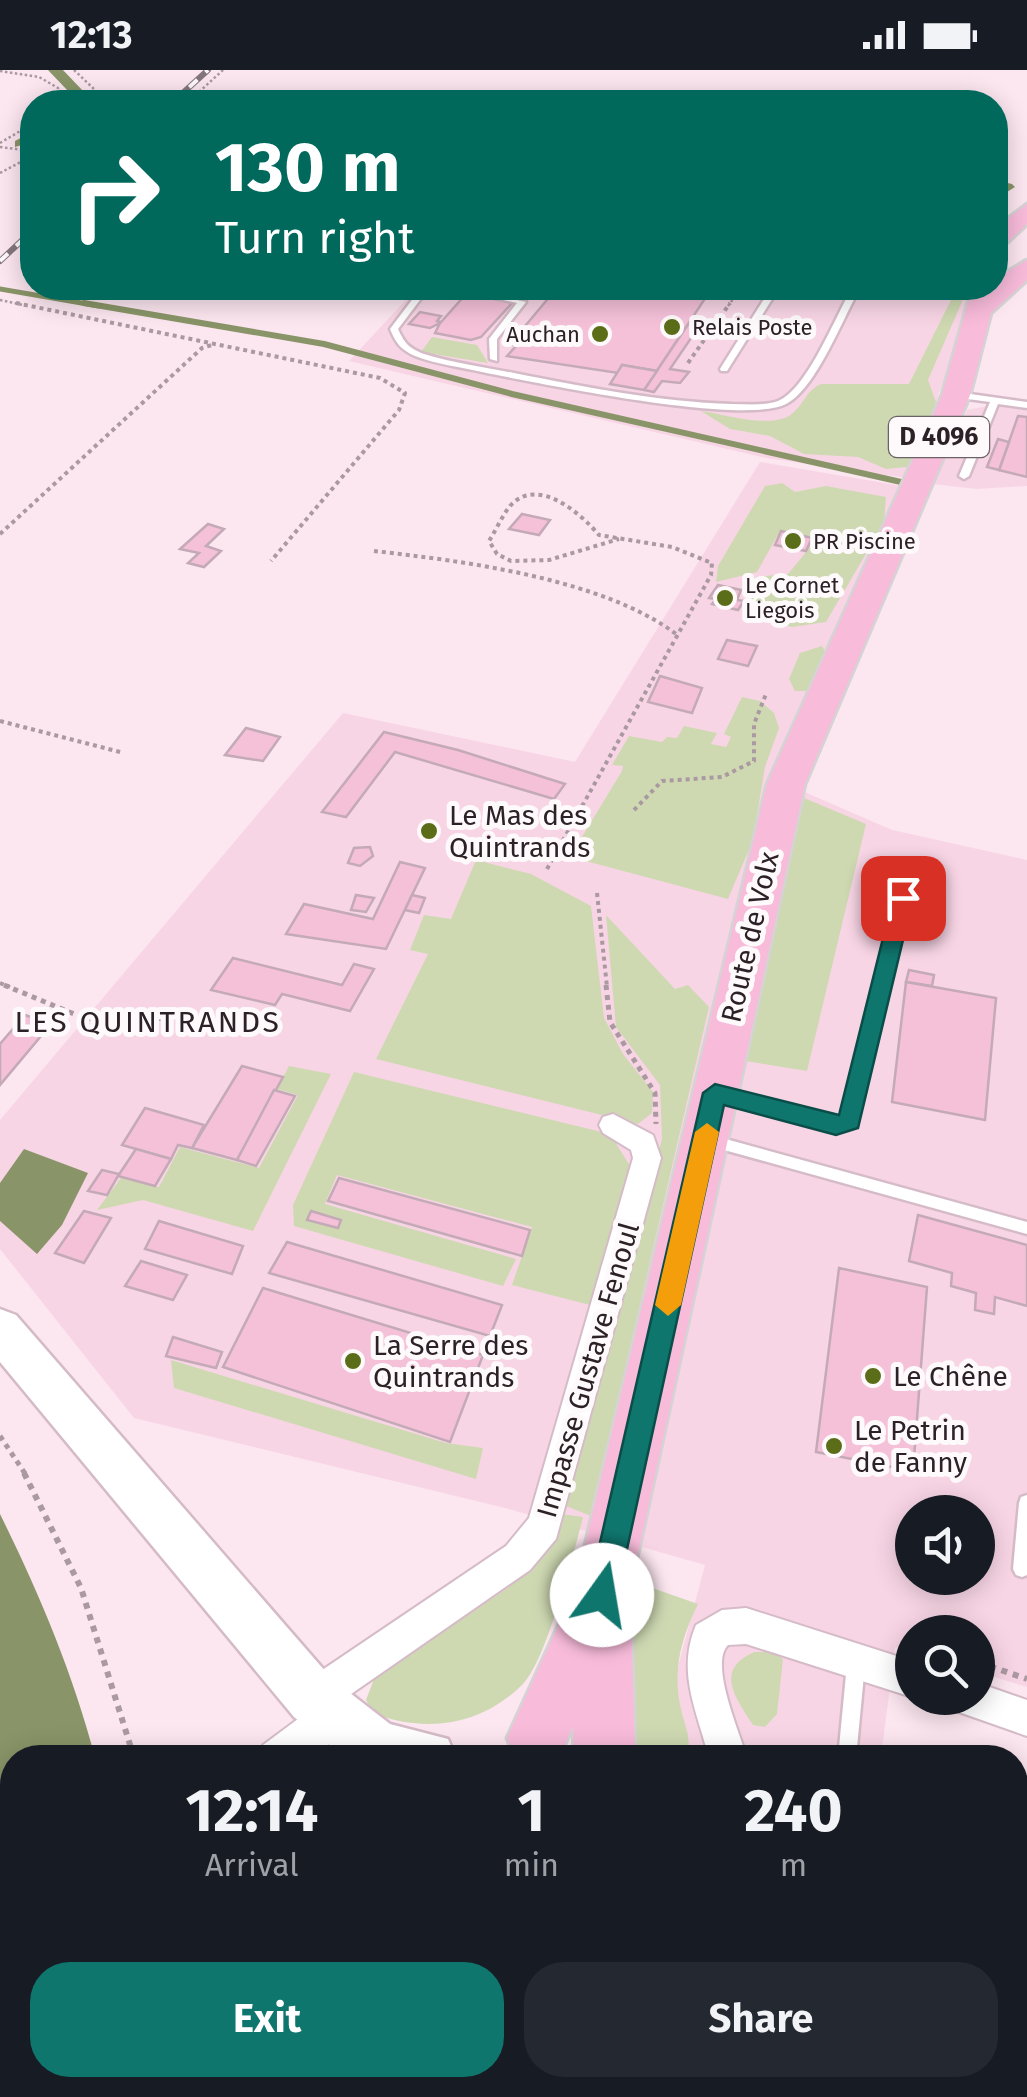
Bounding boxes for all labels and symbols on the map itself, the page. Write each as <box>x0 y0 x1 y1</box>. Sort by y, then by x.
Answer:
place label: Relais Poste <box>692 314 812 341</box>
marker: Relais Poste <box>661 316 683 338</box>
place label: Auchan <box>506 321 580 348</box>
marker: Auchan <box>589 323 611 345</box>
road number: D 4096 <box>889 417 989 457</box>
place label: PR Piscine <box>813 528 916 555</box>
marker: PR Piscine <box>782 530 804 552</box>
place label: Le Cornet Liegois <box>745 572 839 624</box>
marker: Le Cornet Liegois <box>714 587 736 609</box>
place label: Le Mas des Quintrands <box>449 799 590 864</box>
marker: Le Mas des Quintrands <box>418 820 440 842</box>
street label: Route de Volx <box>714 848 786 1025</box>
pin <box>861 856 946 941</box>
district label: LES QUINTRANDS <box>15 1004 281 1040</box>
street label: Impasse Gustave Fenoul <box>530 1219 646 1521</box>
place label: La Serre des Quintrands <box>373 1329 528 1394</box>
marker: La Serre des Quintrands <box>342 1350 364 1372</box>
place label: Le Chêne <box>893 1360 1008 1393</box>
marker: Le Chêne <box>862 1365 884 1387</box>
place label: Le Petrin de Fanny <box>854 1414 967 1479</box>
marker: Le Petrin de Fanny <box>823 1435 845 1457</box>
position arrow <box>550 1543 654 1647</box>

